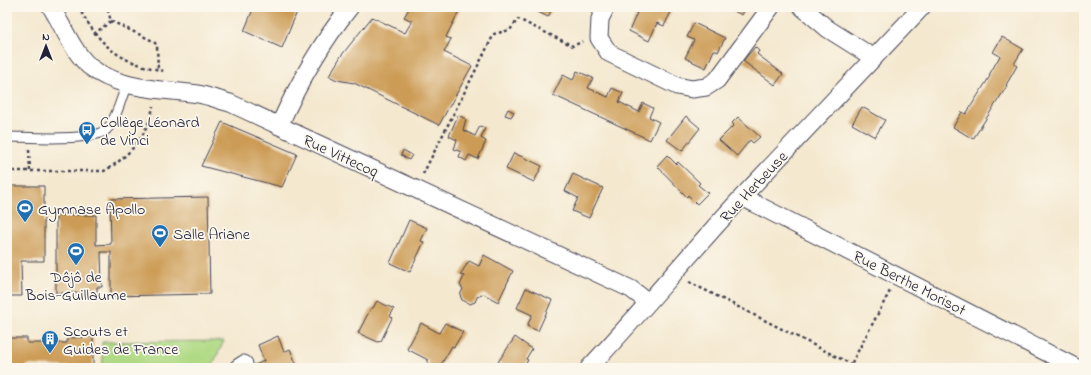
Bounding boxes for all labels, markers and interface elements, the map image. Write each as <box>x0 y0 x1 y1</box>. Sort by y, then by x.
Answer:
north arrow <box>26 26 66 66</box>
text: N <box>42 29 50 45</box>
place label: Collège Léonard de Vinci <box>100 111 199 153</box>
bus stop icon: Collège Léonard de Vinci <box>77 120 97 145</box>
street label: Rue Vittecoq <box>299 129 382 185</box>
street label: Rue Herbeuse <box>715 145 795 229</box>
sports icon: Gymnase Apollo <box>15 198 35 223</box>
place label: Gymnase Apollo <box>38 198 145 222</box>
sports icon: Salle Ariane <box>150 223 170 248</box>
place label: Salle Ariane <box>173 223 251 247</box>
sports icon: Dôjô de Bois-Guillaume <box>66 241 86 266</box>
street label: Rue Berthe Morisot <box>848 245 970 323</box>
place label: Dôjô de Bois-Guillaume <box>25 266 127 308</box>
place label: Scouts et Guides de France <box>63 320 179 362</box>
building icon: Scouts et Guides de France <box>40 329 60 354</box>

